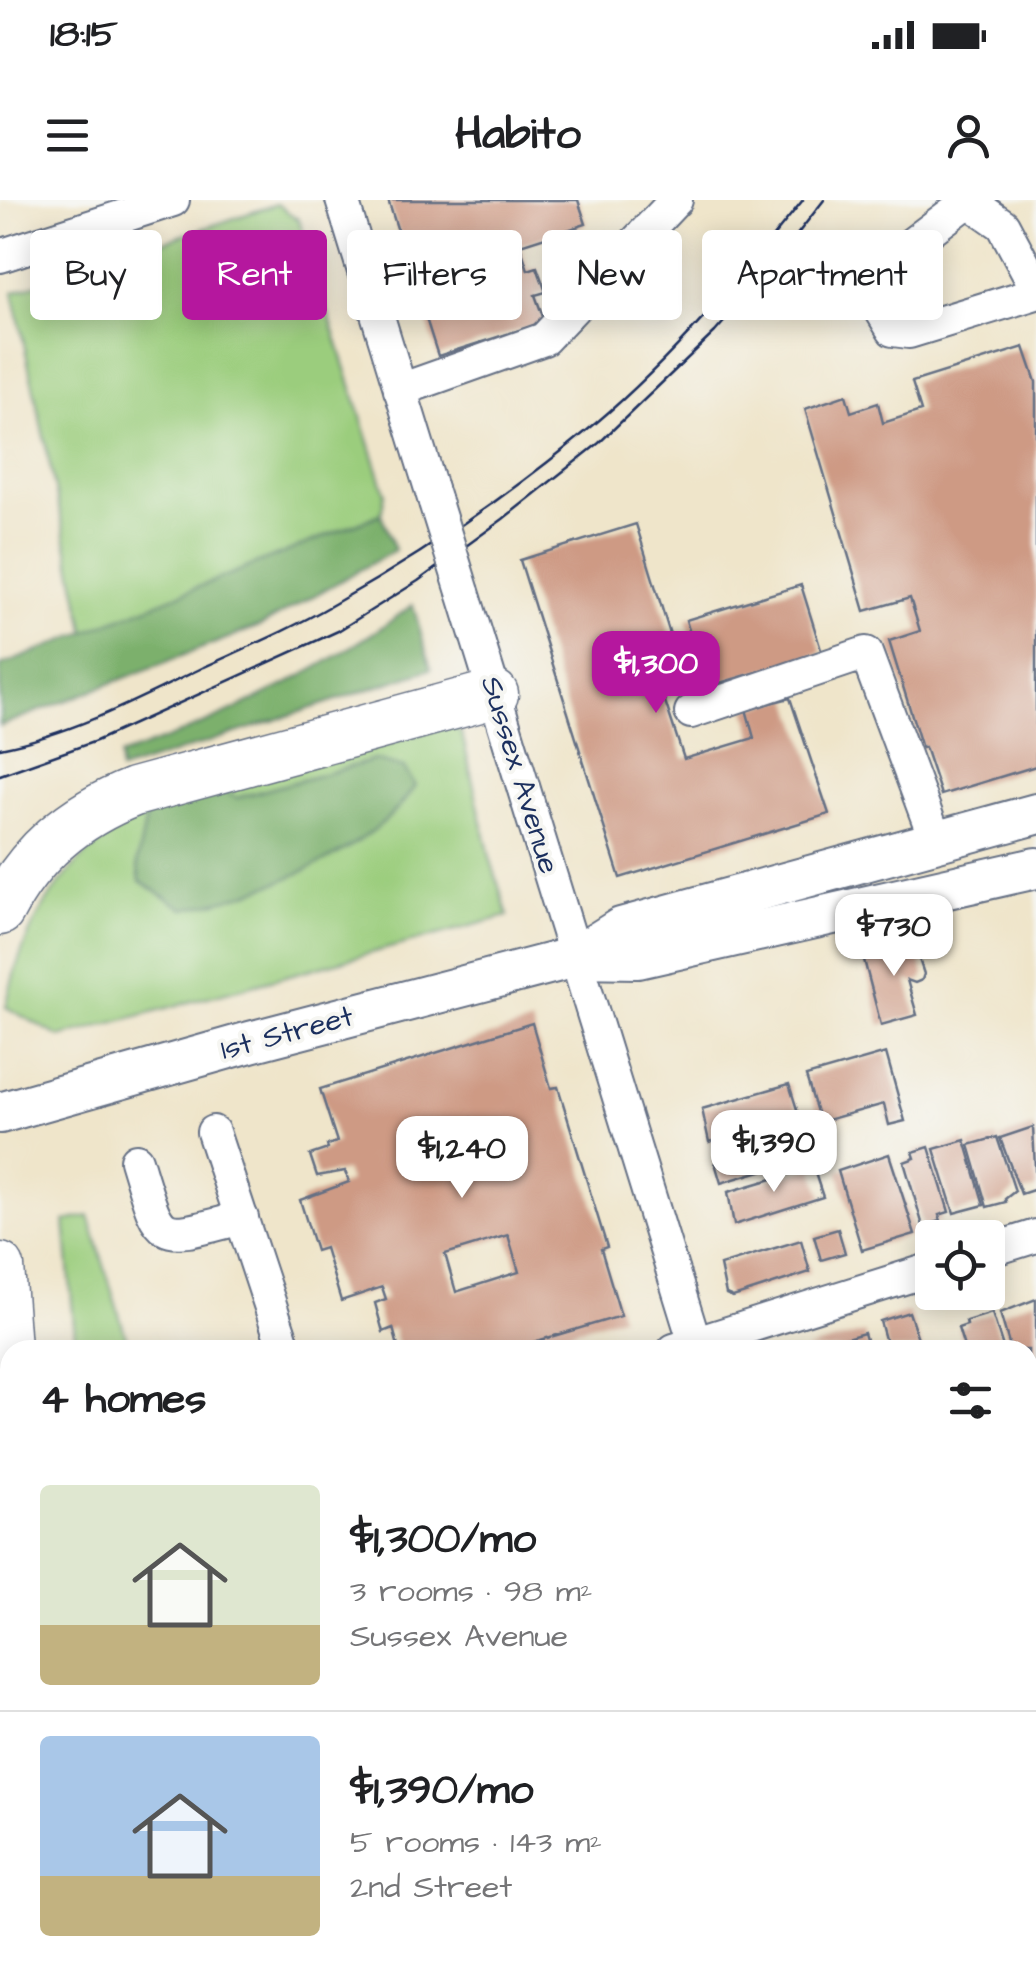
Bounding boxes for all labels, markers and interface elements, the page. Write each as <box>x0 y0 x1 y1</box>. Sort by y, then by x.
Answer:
text: 18:15 <box>50 9 118 61</box>
text: Habito <box>455 104 581 166</box>
icon: menu <box>40 108 95 163</box>
icon: person <box>941 108 996 163</box>
chip: Buy <box>30 230 162 320</box>
chip: Rent <box>182 230 327 320</box>
chip: Filters <box>347 230 522 320</box>
chip: New <box>542 230 682 320</box>
chip: Apartment <box>702 230 943 320</box>
pin: $1,300 <box>575 631 737 716</box>
text: $1,300 <box>614 641 698 686</box>
street label: Sussex Avenue <box>470 671 570 879</box>
pin: $730 <box>835 894 953 979</box>
text: $730 <box>857 904 931 949</box>
street label: 1st Street <box>216 995 358 1071</box>
pin: $1,390 <box>693 1110 855 1195</box>
pin: $1,240 <box>381 1116 543 1201</box>
text: $1,390 <box>733 1120 815 1165</box>
text: $1,240 <box>418 1126 506 1171</box>
map controls <box>915 1220 1005 1310</box>
button: locate <box>915 1220 1005 1310</box>
text: 4 homes <box>40 1371 206 1429</box>
icon: filters <box>943 1373 998 1428</box>
text: $1,300/mo <box>350 1511 536 1569</box>
icon: home <box>120 1525 240 1645</box>
text: 3 rooms · 98 m² <box>350 1569 593 1614</box>
text: Sussex Avenue <box>350 1614 568 1659</box>
text: $1,390/mo <box>350 1762 533 1820</box>
icon: home <box>120 1776 240 1896</box>
text: 5 rooms · 143 m² <box>350 1820 602 1865</box>
text: 2nd Street <box>350 1865 512 1910</box>

